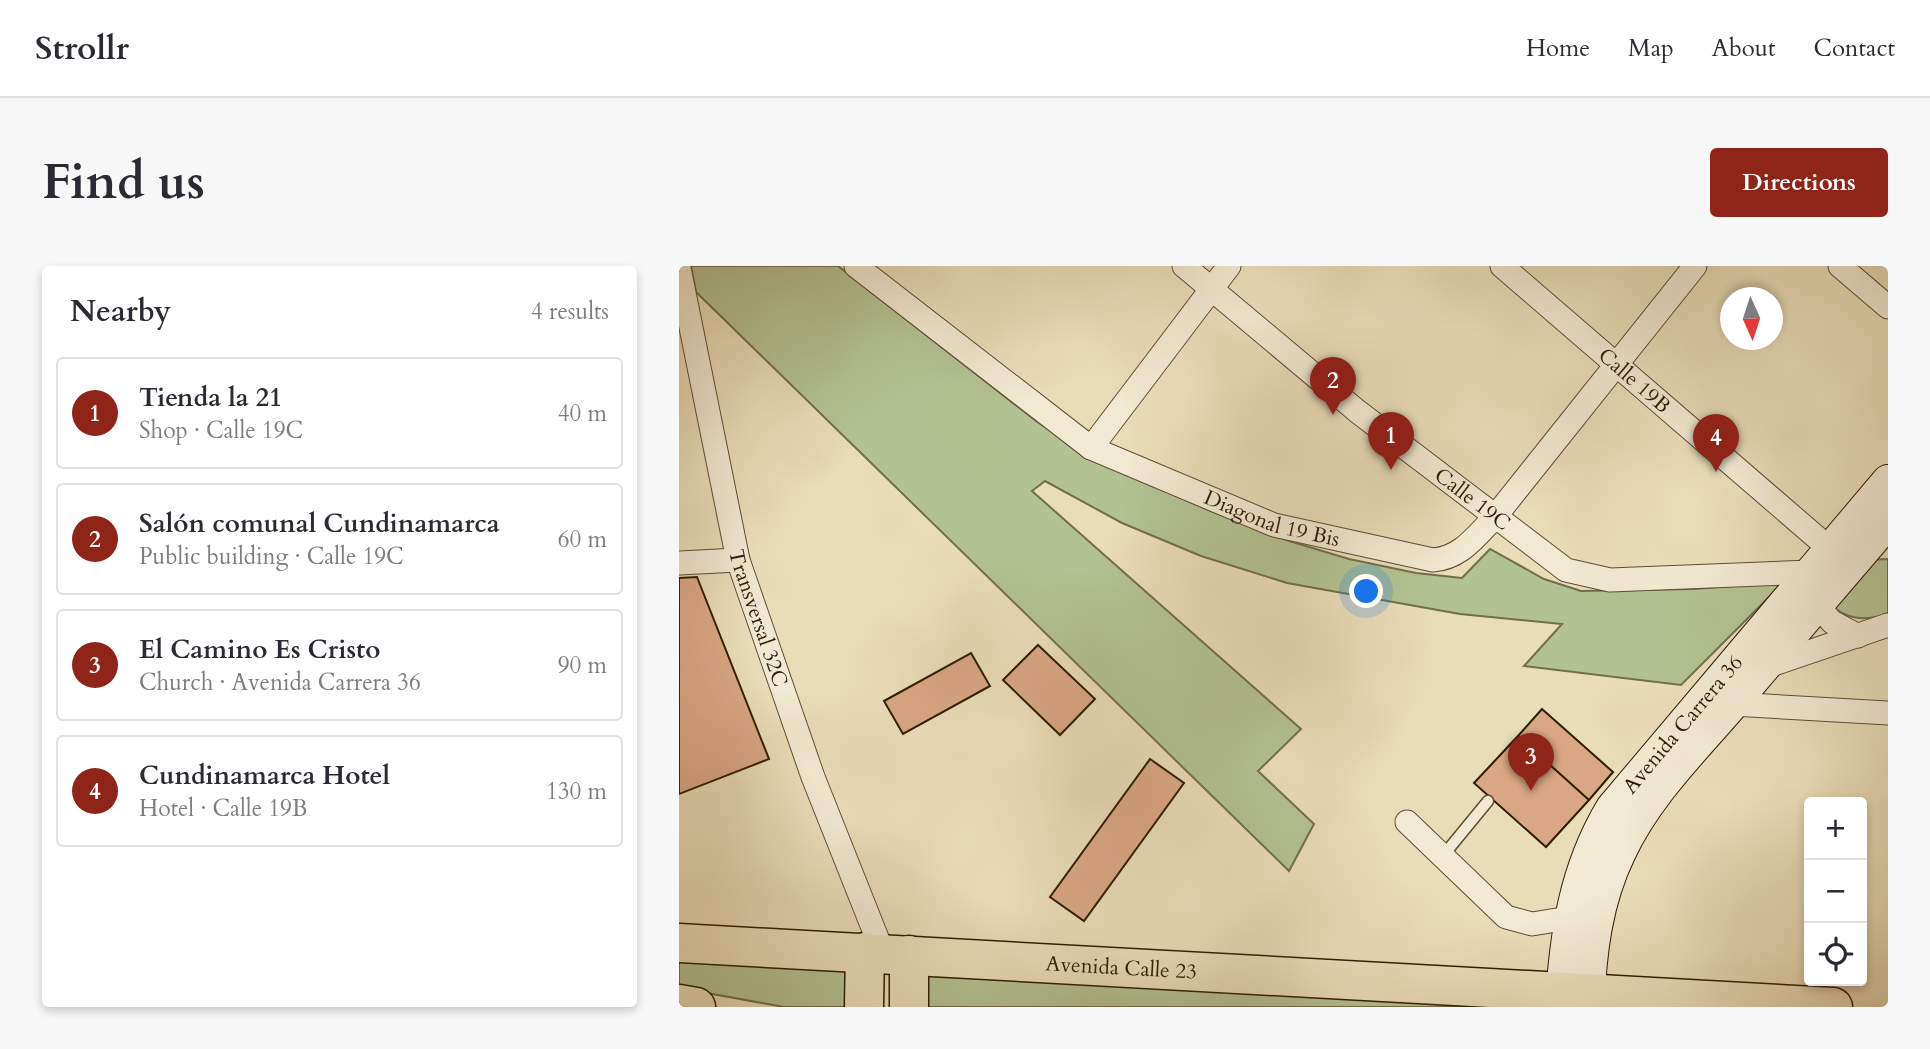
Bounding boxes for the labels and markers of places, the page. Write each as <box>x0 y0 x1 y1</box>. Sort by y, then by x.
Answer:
pin: 2 <box>1310 357 1356 415</box>
pin: 1 <box>1368 412 1414 470</box>
pin: 4 <box>1693 414 1739 472</box>
pin: 3 <box>1508 733 1554 791</box>

